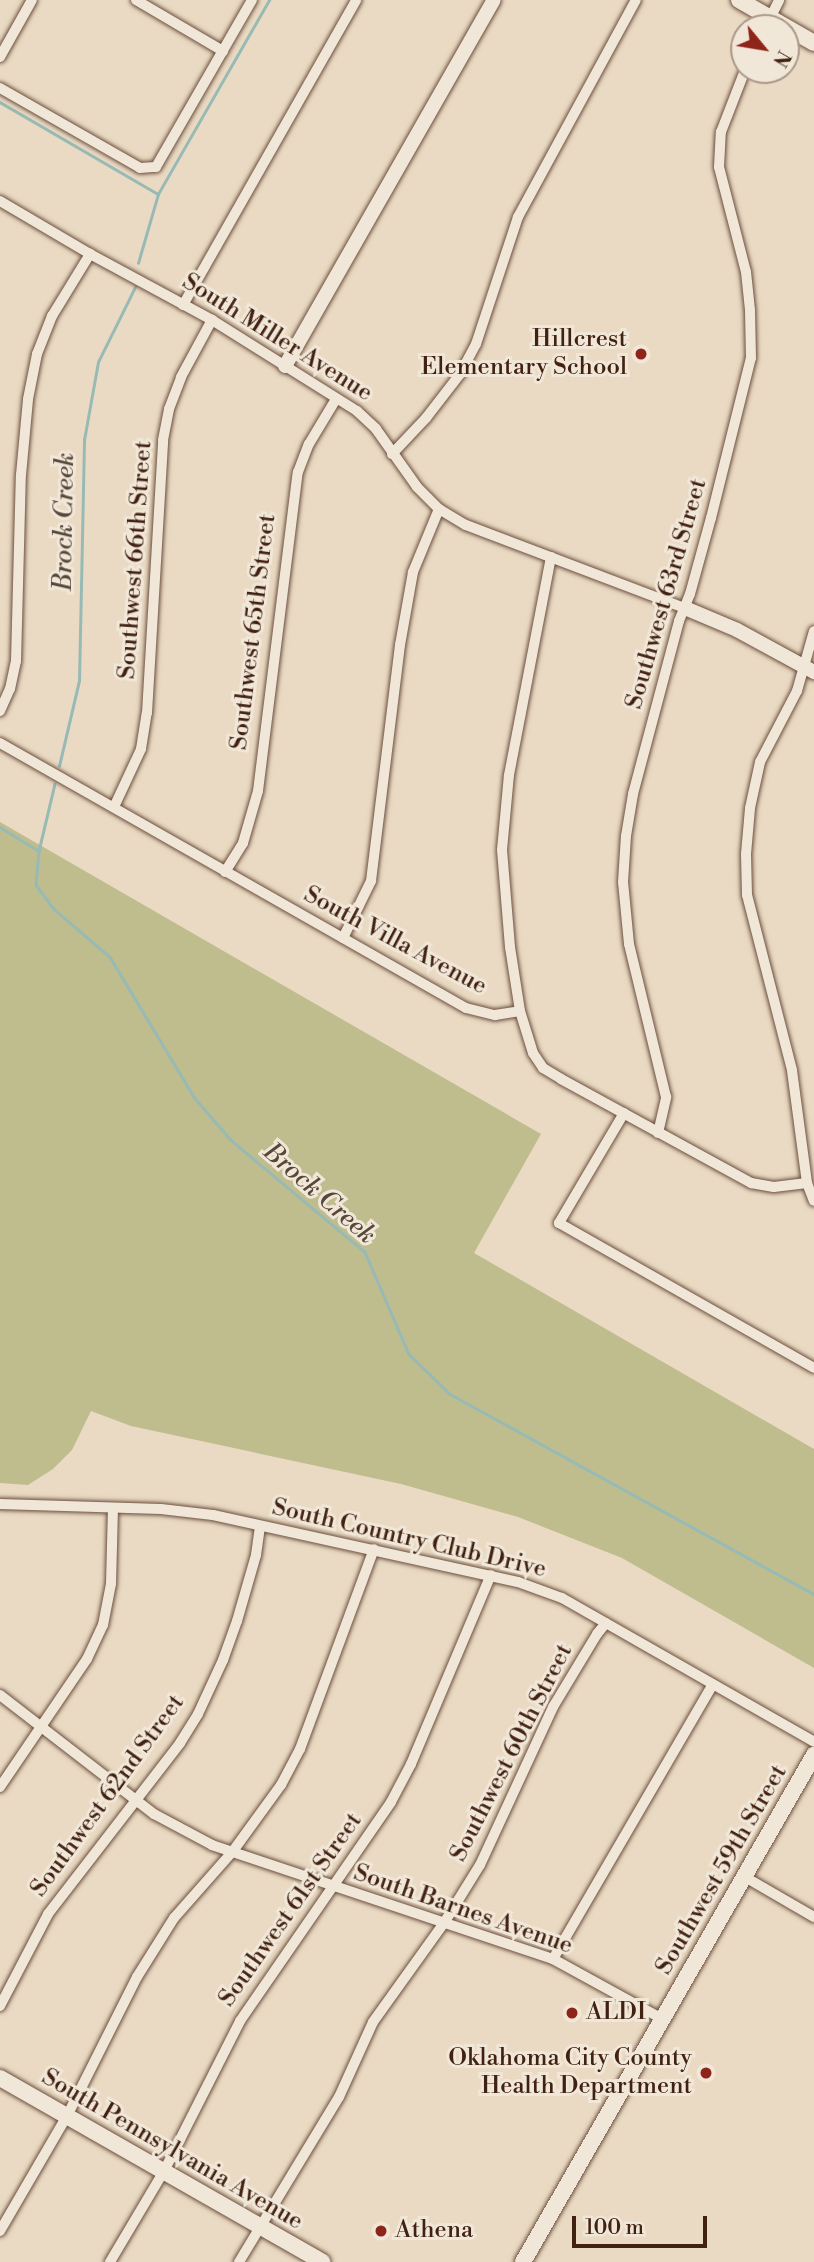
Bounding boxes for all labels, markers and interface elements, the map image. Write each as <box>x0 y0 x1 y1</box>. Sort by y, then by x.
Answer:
north arrow <box>730 14 800 84</box>
text: N <box>767 46 796 71</box>
street label: South Miller Avenue <box>177 268 377 408</box>
place label: Hillcrest Elementary School <box>421 326 627 382</box>
marker: Hillcrest Elementary School <box>633 346 649 362</box>
street label: Southwest 66th Street <box>113 440 159 680</box>
water label: Brock Creek <box>48 452 82 592</box>
street label: Southwest 63rd Street <box>620 475 714 713</box>
street label: Southwest 65th Street <box>225 512 283 752</box>
street label: South Villa Avenue <box>299 881 491 1001</box>
water label: Brock Creek <box>256 1137 382 1251</box>
street label: South Country Club Drive <box>269 1493 549 1585</box>
street label: Southwest 60th Street <box>445 1639 579 1867</box>
street label: Southwest 62nd Street <box>25 1689 191 1903</box>
street label: Southwest 59th Street <box>650 1760 794 1980</box>
street label: Southwest 61st Street <box>213 1807 369 2013</box>
street label: South Barnes Avenue <box>350 1859 576 1961</box>
place label: ALDI <box>586 1999 646 2027</box>
marker: ALDI <box>564 2005 580 2021</box>
place label: Oklahoma City County Health Department <box>448 2045 692 2101</box>
street label: South Pennsylvania Avenue <box>36 2063 308 2237</box>
marker: Oklahoma City County Health Department <box>698 2065 714 2081</box>
scale bar <box>576 2202 711 2246</box>
text: 100 m <box>585 2215 644 2241</box>
place label: Athena <box>395 2217 473 2245</box>
marker: Athena <box>373 2223 389 2239</box>

